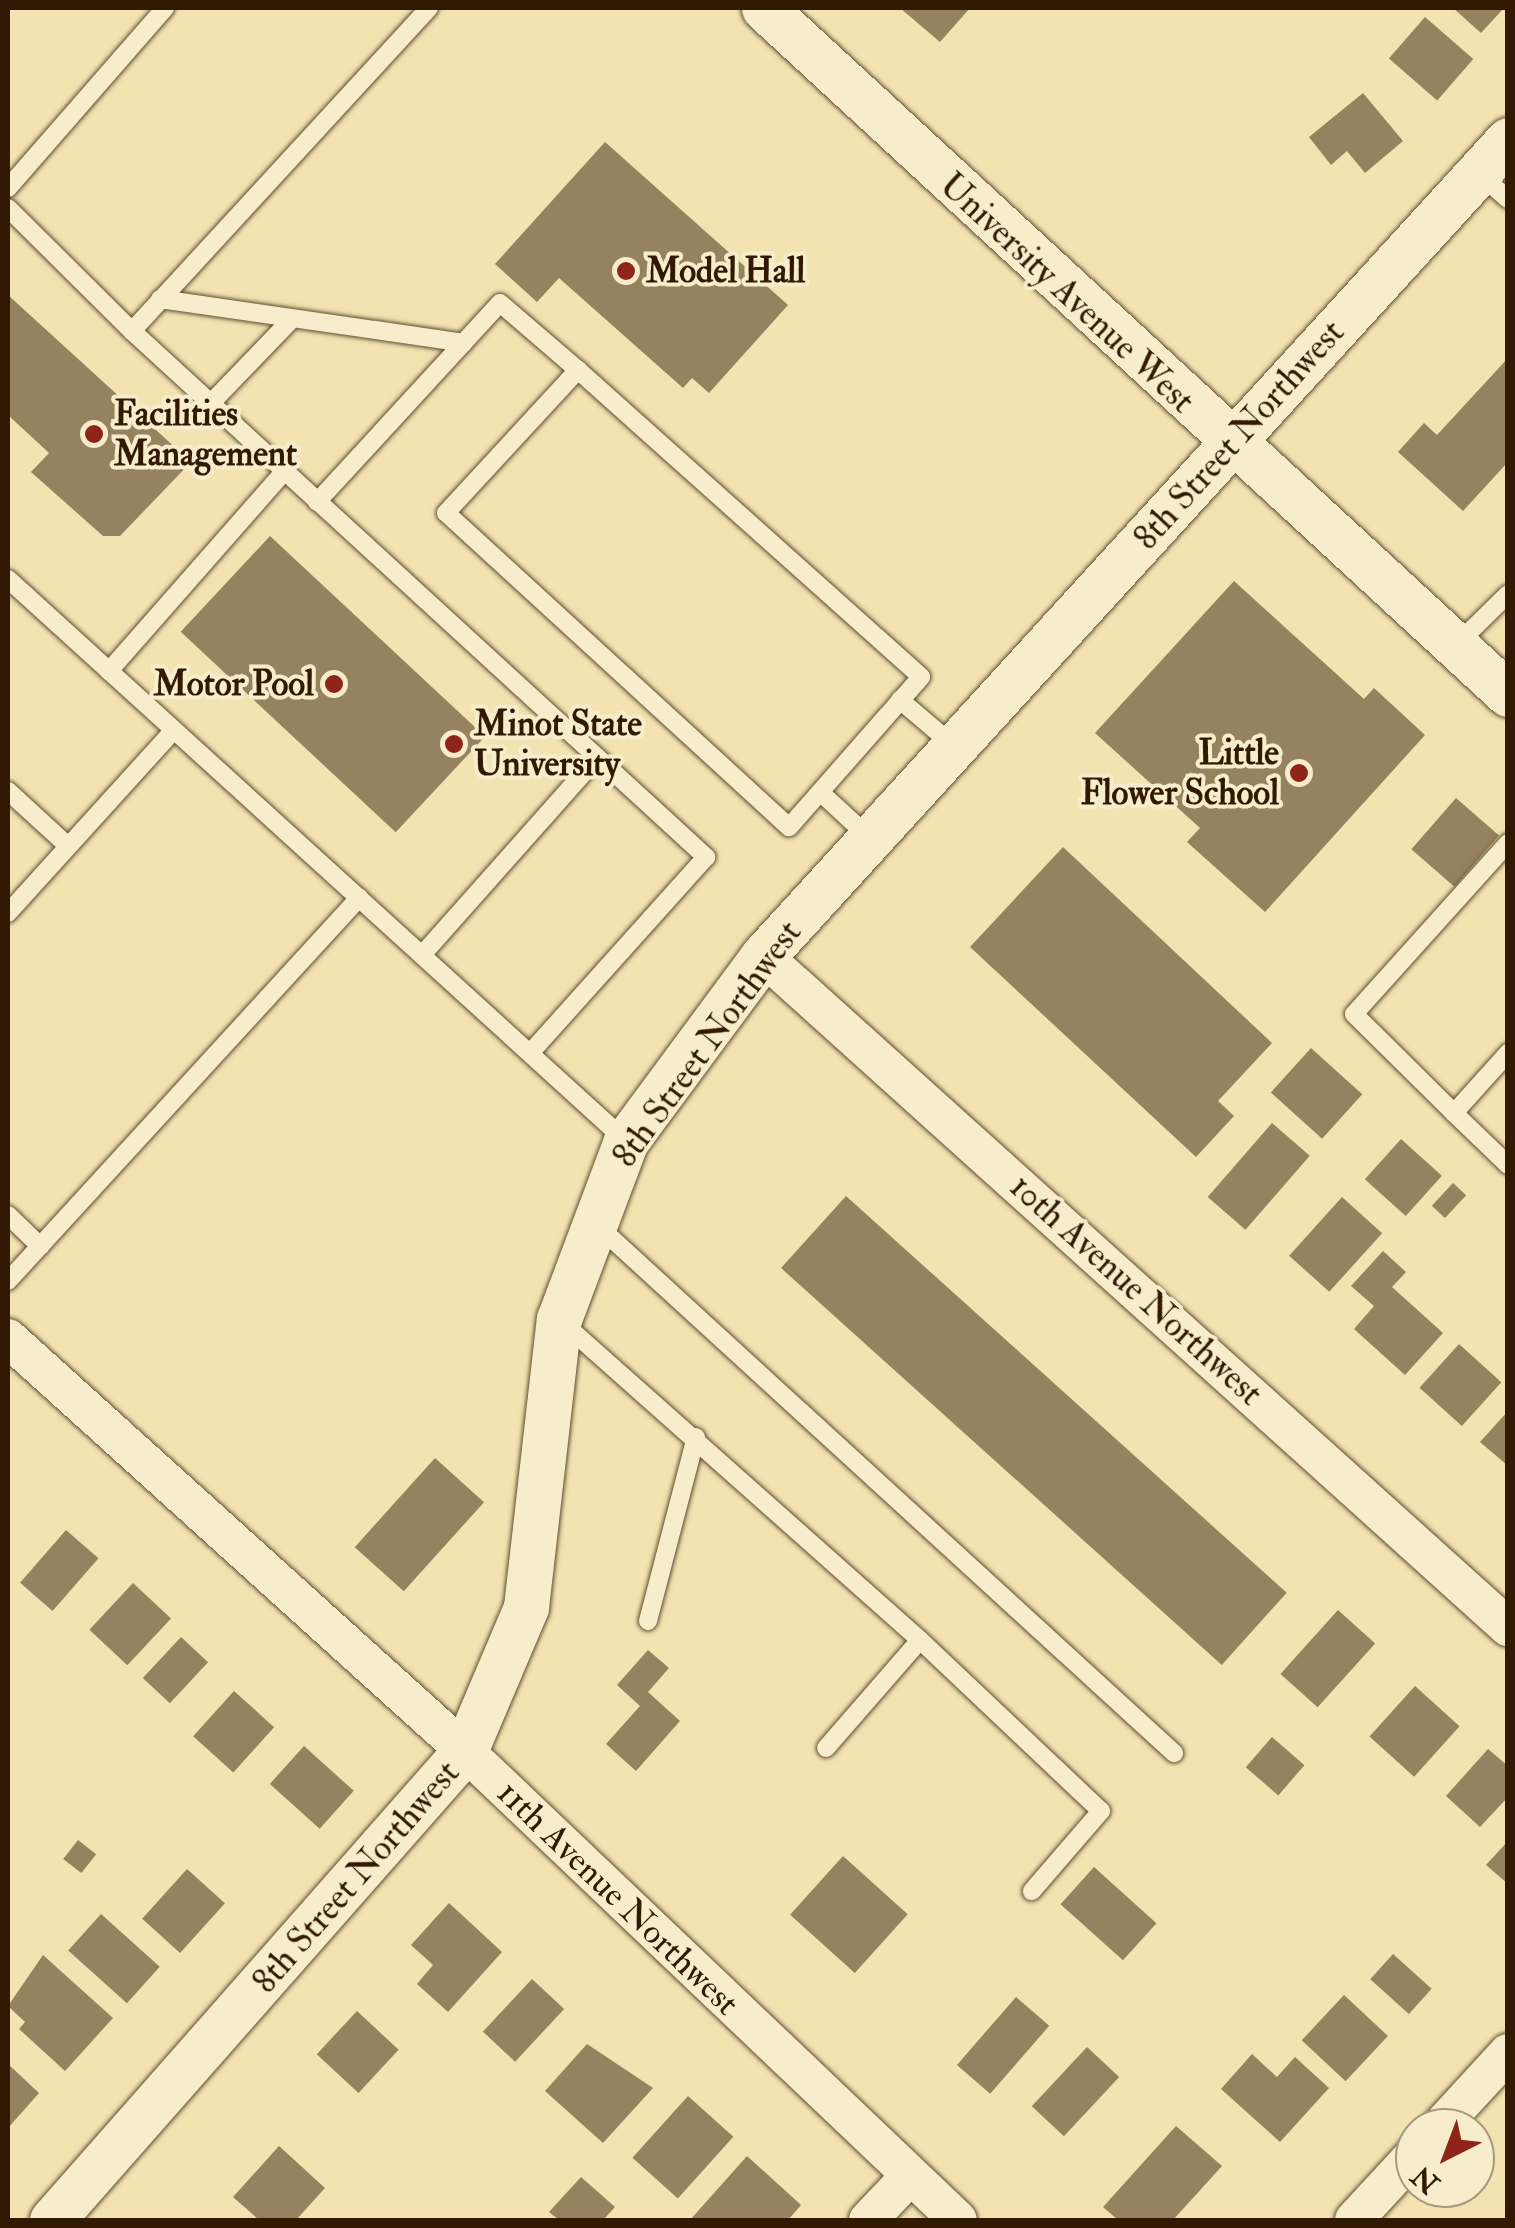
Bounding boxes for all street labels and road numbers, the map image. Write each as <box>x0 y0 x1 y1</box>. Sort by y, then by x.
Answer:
street label: University Avenue West <box>931 164 1203 422</box>
street label: 8th Street Northwest <box>1125 312 1353 558</box>
street label: 8th Street Northwest <box>604 913 810 1175</box>
street label: 10th Avenue Northwest <box>1001 1166 1271 1414</box>
street label: 8th Street Northwest <box>244 1752 468 2002</box>
street label: 11th Avenue Northwest <box>488 1772 748 2024</box>

